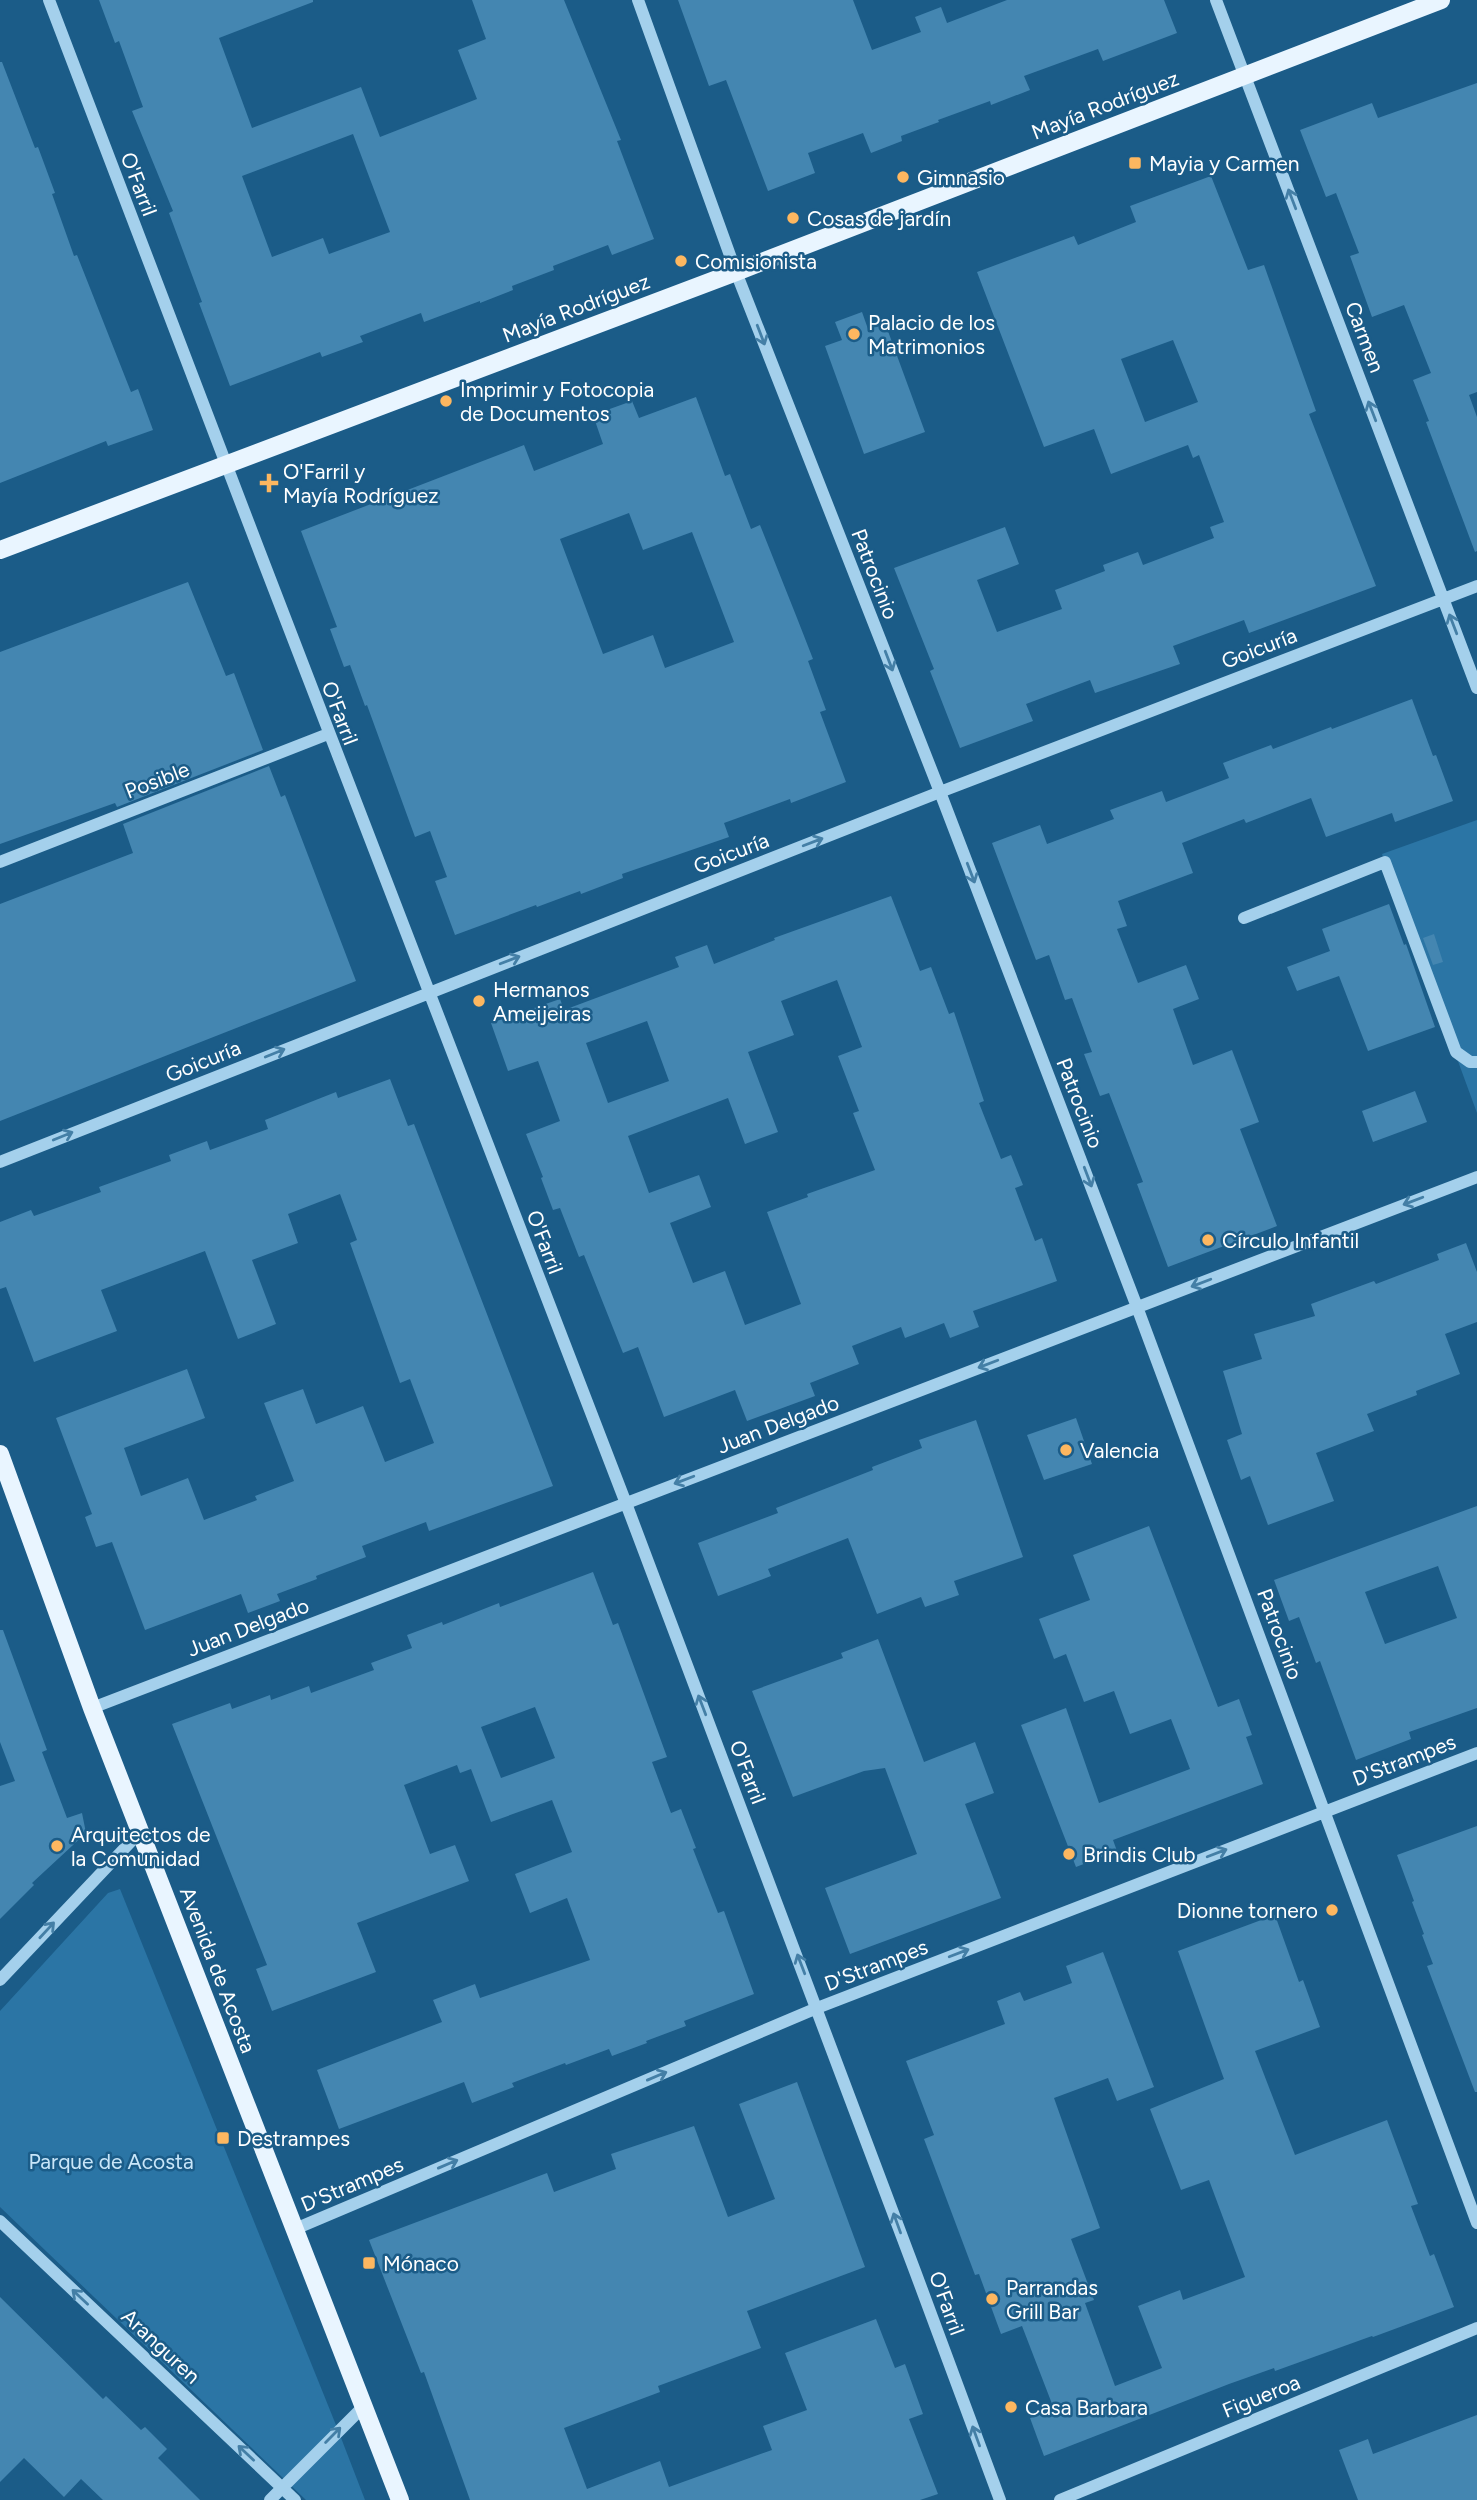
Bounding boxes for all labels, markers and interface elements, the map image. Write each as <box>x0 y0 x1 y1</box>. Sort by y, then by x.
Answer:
street label: Mayía Rodríguez <box>1028 65 1182 145</box>
street label: O'Farril <box>115 149 163 219</box>
place label: Mayia y Carmen <box>1149 151 1299 176</box>
marker: Mayia y Carmen <box>1127 155 1143 171</box>
place label: Gimnasio <box>917 165 1005 190</box>
marker: Gimnasio <box>895 169 911 185</box>
one-way arrow <box>1285 188 1297 210</box>
place label: Cosas de jardín <box>807 206 951 231</box>
marker: Cosas de jardín <box>785 210 801 226</box>
place label: Comisionista <box>695 249 817 274</box>
marker: Comisionista <box>673 253 689 269</box>
street label: Mayía Rodríguez <box>499 268 653 348</box>
street label: Carmen <box>1340 298 1390 376</box>
place label: Palacio de los Matrimonios <box>868 310 995 359</box>
one-way arrow <box>756 324 768 346</box>
marker: Palacio de los Matrimonios <box>846 326 862 342</box>
place label: Imprimir y Fotocopia de Documentos <box>460 377 654 426</box>
marker: Imprimir y Fotocopia de Documentos <box>438 393 454 409</box>
one-way arrow <box>1365 401 1378 423</box>
place label: O'Farril y Mayía Rodríguez <box>283 459 439 508</box>
marker: O'Farril y Mayía Rodríguez <box>261 475 277 491</box>
street label: Patrocinio <box>846 525 904 623</box>
one-way arrow <box>1446 614 1458 636</box>
street label: Goicuría <box>1218 622 1300 674</box>
one-way arrow <box>883 650 896 672</box>
street label: O'Farril <box>316 678 364 748</box>
street label: Posible <box>121 756 193 804</box>
street label: Goicuría <box>690 827 772 879</box>
one-way arrow <box>801 835 823 848</box>
one-way arrow <box>966 862 978 884</box>
one-way arrow <box>498 953 520 966</box>
place label: Hermanos Ameijeiras <box>493 977 591 1026</box>
marker: Hermanos Ameijeiras <box>471 993 487 1009</box>
street label: Goicuría <box>162 1035 244 1087</box>
one-way arrow <box>264 1045 285 1058</box>
street label: Patrocinio <box>1051 1054 1109 1152</box>
one-way arrow <box>52 1129 74 1142</box>
one-way arrow <box>1082 1166 1095 1188</box>
one-way arrow <box>1403 1196 1425 1208</box>
street label: O'Farril <box>521 1207 569 1277</box>
place label: Círculo Infantil <box>1222 1228 1359 1253</box>
marker: Círculo Infantil <box>1200 1232 1216 1248</box>
one-way arrow <box>1190 1277 1212 1290</box>
one-way arrow <box>978 1359 1000 1371</box>
street label: Juan Delgado <box>714 1389 842 1459</box>
place label: Valencia <box>1080 1438 1159 1463</box>
marker: Valencia <box>1058 1442 1074 1458</box>
one-way arrow <box>674 1475 696 1488</box>
street label: Patrocinio <box>1252 1585 1308 1683</box>
street label: Juan Delgado <box>184 1592 312 1662</box>
one-way arrow <box>695 1695 708 1717</box>
street label: D'Strampes <box>1349 1729 1459 1791</box>
street label: O'Farril <box>724 1737 772 1807</box>
place label: Arquitectos de la Comunidad <box>71 1822 211 1871</box>
marker: Arquitectos de la Comunidad <box>49 1838 65 1854</box>
place label: Brindis Club <box>1083 1842 1195 1867</box>
marker: Brindis Club <box>1061 1846 1077 1862</box>
one-way arrow <box>1205 1846 1227 1859</box>
street label: Avenida de Acosta <box>175 1883 261 2057</box>
place label: Dionne tornero <box>1177 1898 1318 1923</box>
marker: Dionne tornero <box>1324 1902 1340 1918</box>
one-way arrow <box>39 1921 55 1939</box>
street label: D'Strampes <box>821 1934 931 1996</box>
one-way arrow <box>948 1946 969 1959</box>
one-way arrow <box>793 1953 806 1975</box>
one-way arrow <box>646 2068 668 2081</box>
place label: Destrampes <box>237 2126 350 2151</box>
marker: Destrampes <box>215 2130 231 2146</box>
park label: Parque de Acosta <box>28 2149 194 2174</box>
street label: D'Strampes <box>297 2151 407 2217</box>
one-way arrow <box>437 2157 458 2170</box>
one-way arrow <box>890 2212 902 2234</box>
place label: Mónaco <box>383 2251 459 2276</box>
marker: Mónaco <box>361 2255 377 2271</box>
street label: O'Farril <box>924 2268 970 2338</box>
place label: Parrandas Grill Bar <box>1006 2275 1098 2324</box>
one-way arrow <box>72 2288 89 2305</box>
marker: Parrandas Grill Bar <box>984 2291 1000 2307</box>
street label: Aranguren <box>117 2303 205 2389</box>
street label: Figueroa <box>1218 2369 1304 2423</box>
place label: Casa Barbara <box>1025 2395 1148 2420</box>
marker: Casa Barbara <box>1003 2399 1019 2415</box>
one-way arrow <box>325 2426 342 2443</box>
one-way arrow <box>969 2426 981 2447</box>
one-way arrow <box>237 2445 255 2462</box>

